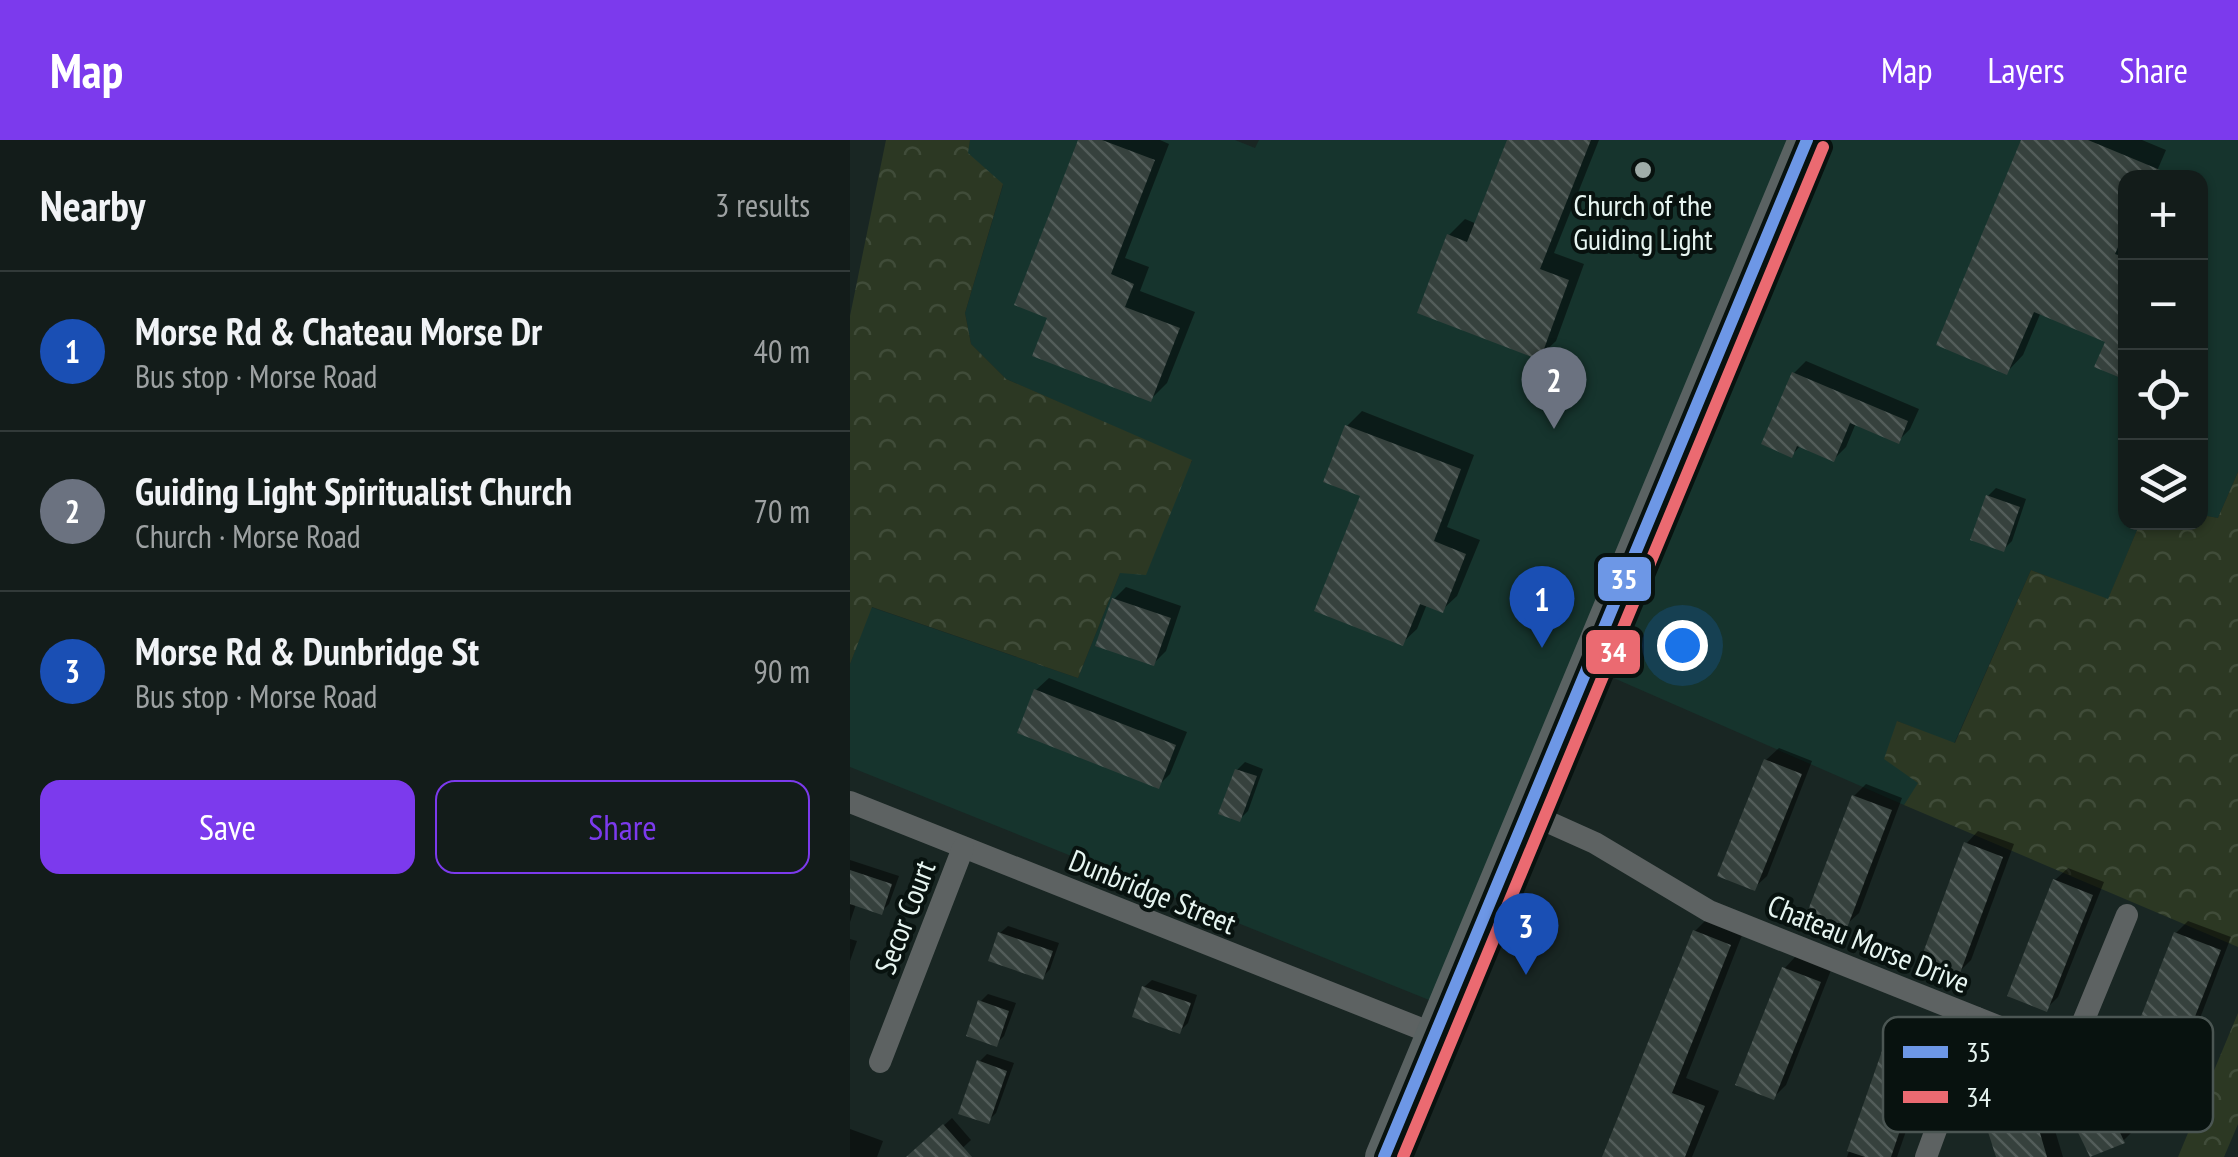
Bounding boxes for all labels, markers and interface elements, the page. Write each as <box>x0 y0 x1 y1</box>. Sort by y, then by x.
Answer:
text: Map <box>50 39 123 101</box>
text: Map <box>1881 47 1932 93</box>
text: Layers <box>1987 47 2065 93</box>
text: Share <box>2120 47 2188 93</box>
marker: Church of the Guiding Light <box>1632 159 1654 181</box>
map controls <box>2118 170 2208 530</box>
button: + <box>2118 170 2208 260</box>
text: Nearby <box>40 178 145 233</box>
text: 3 results <box>715 184 810 226</box>
place label: Church of the Guiding Light <box>1573 185 1714 258</box>
button: − <box>2118 260 2208 350</box>
text: Morse Rd & Chateau Morse Dr <box>135 306 542 355</box>
text: 1 <box>65 330 80 372</box>
text: 40 m <box>754 330 810 372</box>
pin: 2 <box>1522 346 1586 429</box>
button: locate <box>2118 350 2208 440</box>
text: Bus stop · Morse Road <box>135 355 377 397</box>
button: layers <box>2118 440 2208 530</box>
text: Guiding Light Spiritualist Church <box>135 466 572 515</box>
text: 2 <box>65 490 80 532</box>
text: 70 m <box>754 490 810 532</box>
text: Church · Morse Road <box>135 515 361 557</box>
line badge: 35 <box>1596 555 1653 603</box>
text: 35 <box>1611 560 1637 597</box>
pin: 1 <box>1510 566 1574 648</box>
your location <box>1657 620 1708 671</box>
text: Morse Rd & Dunbridge St <box>135 626 479 675</box>
line badge: 34 <box>1584 628 1642 676</box>
text: 34 <box>1600 633 1627 670</box>
text: 3 <box>65 650 80 692</box>
text: 90 m <box>754 650 810 692</box>
text: Bus stop · Morse Road <box>135 675 377 717</box>
button: Save <box>40 780 415 874</box>
button: Share <box>435 780 810 874</box>
street label: Dunbridge Street <box>1064 840 1243 942</box>
street label: Secor Court <box>865 854 944 979</box>
street label: Chateau Morse Drive <box>1762 885 1976 1001</box>
pin: 3 <box>1494 892 1558 975</box>
legend <box>1883 1017 2213 1132</box>
text: 35 <box>1966 1033 1991 1070</box>
text: 34 <box>1966 1078 1992 1115</box>

